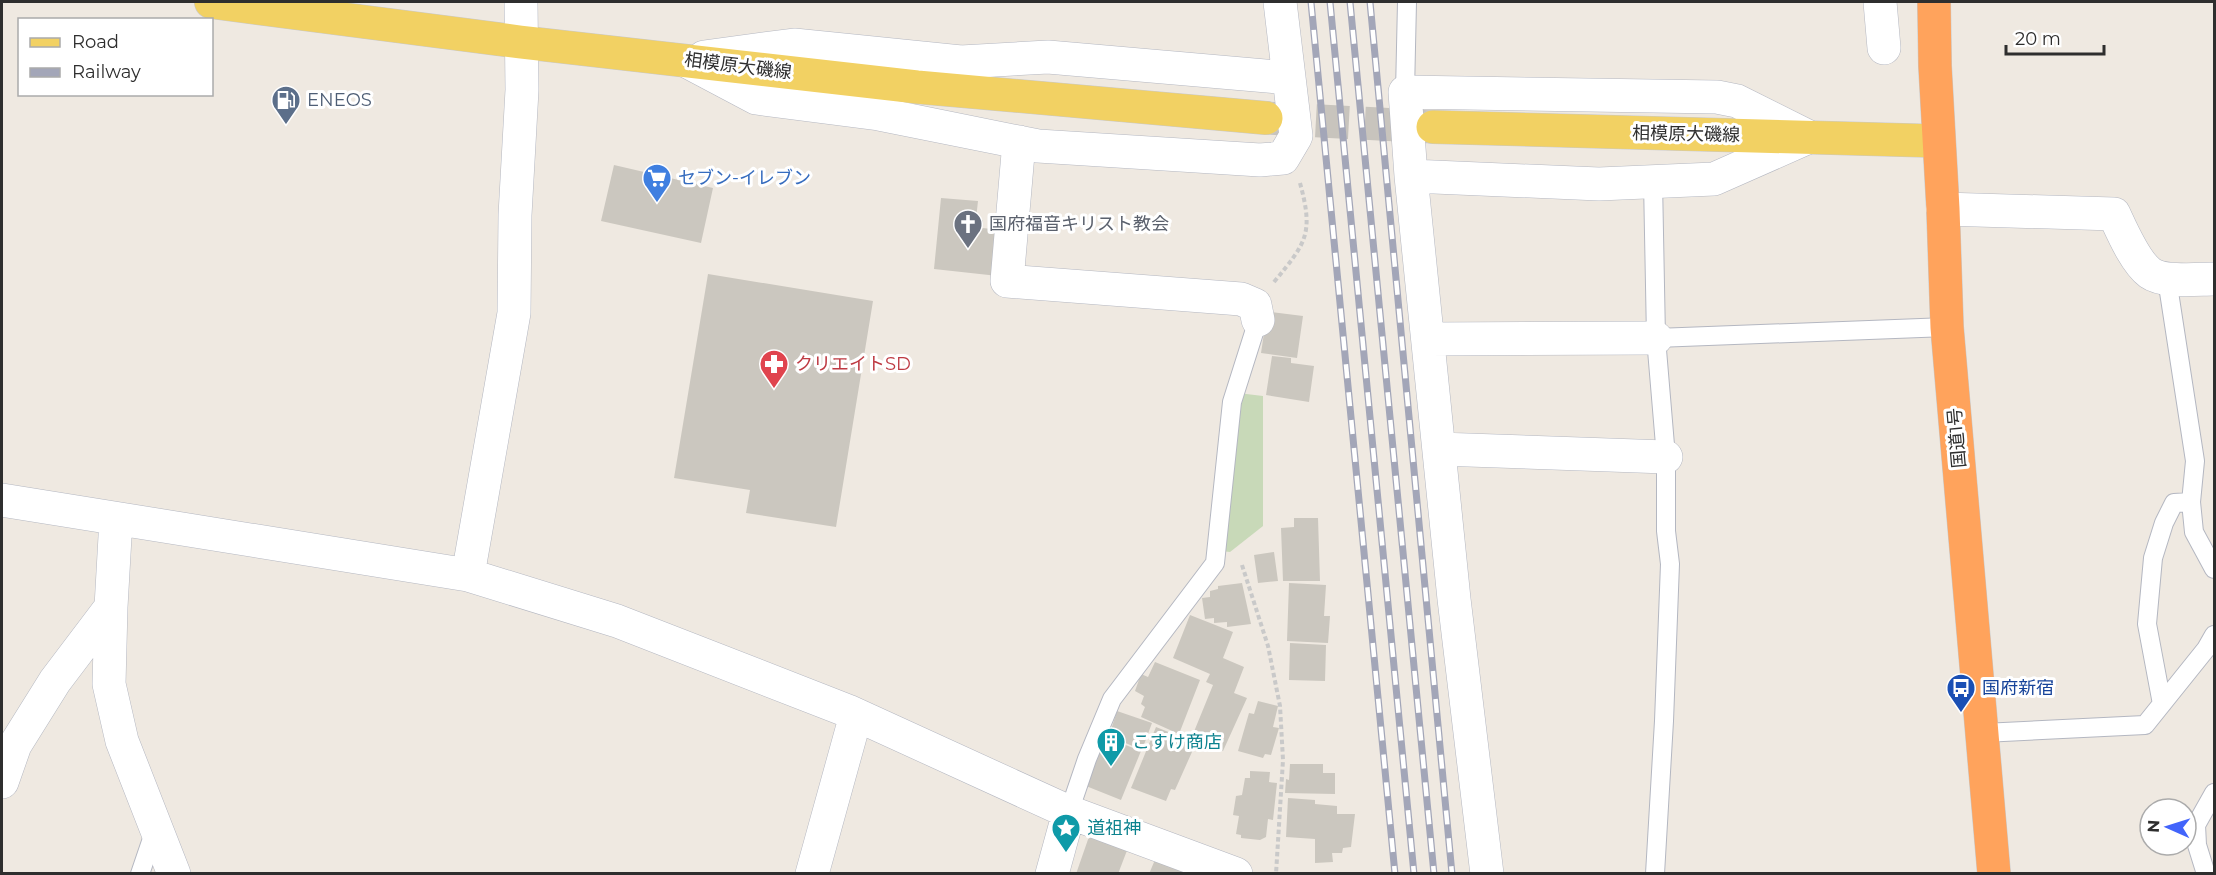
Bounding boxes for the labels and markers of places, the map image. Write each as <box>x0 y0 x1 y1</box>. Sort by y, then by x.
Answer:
fuel station icon: ENEOS <box>270 84 302 126</box>
place label: ENEOS <box>307 89 372 111</box>
supermarket icon: セブン-イレブン <box>641 162 673 204</box>
place label: セブン-イレブン <box>678 167 811 189</box>
church icon: 国府福音キリスト教会 <box>952 208 984 250</box>
place label: 国府福音キリスト教会 <box>989 213 1169 235</box>
pharmacy icon: クリエイトSD <box>758 348 790 390</box>
place label: クリエイトSD <box>795 353 911 375</box>
bus stop icon: 国府新宿 <box>1945 672 1977 714</box>
place label: 国府新宿 <box>1982 677 2054 699</box>
building icon: こすけ商店 <box>1095 726 1127 768</box>
place label: こすけ商店 <box>1132 731 1222 753</box>
place icon: 道祖神 <box>1050 812 1082 854</box>
place label: 道祖神 <box>1087 817 1141 839</box>

